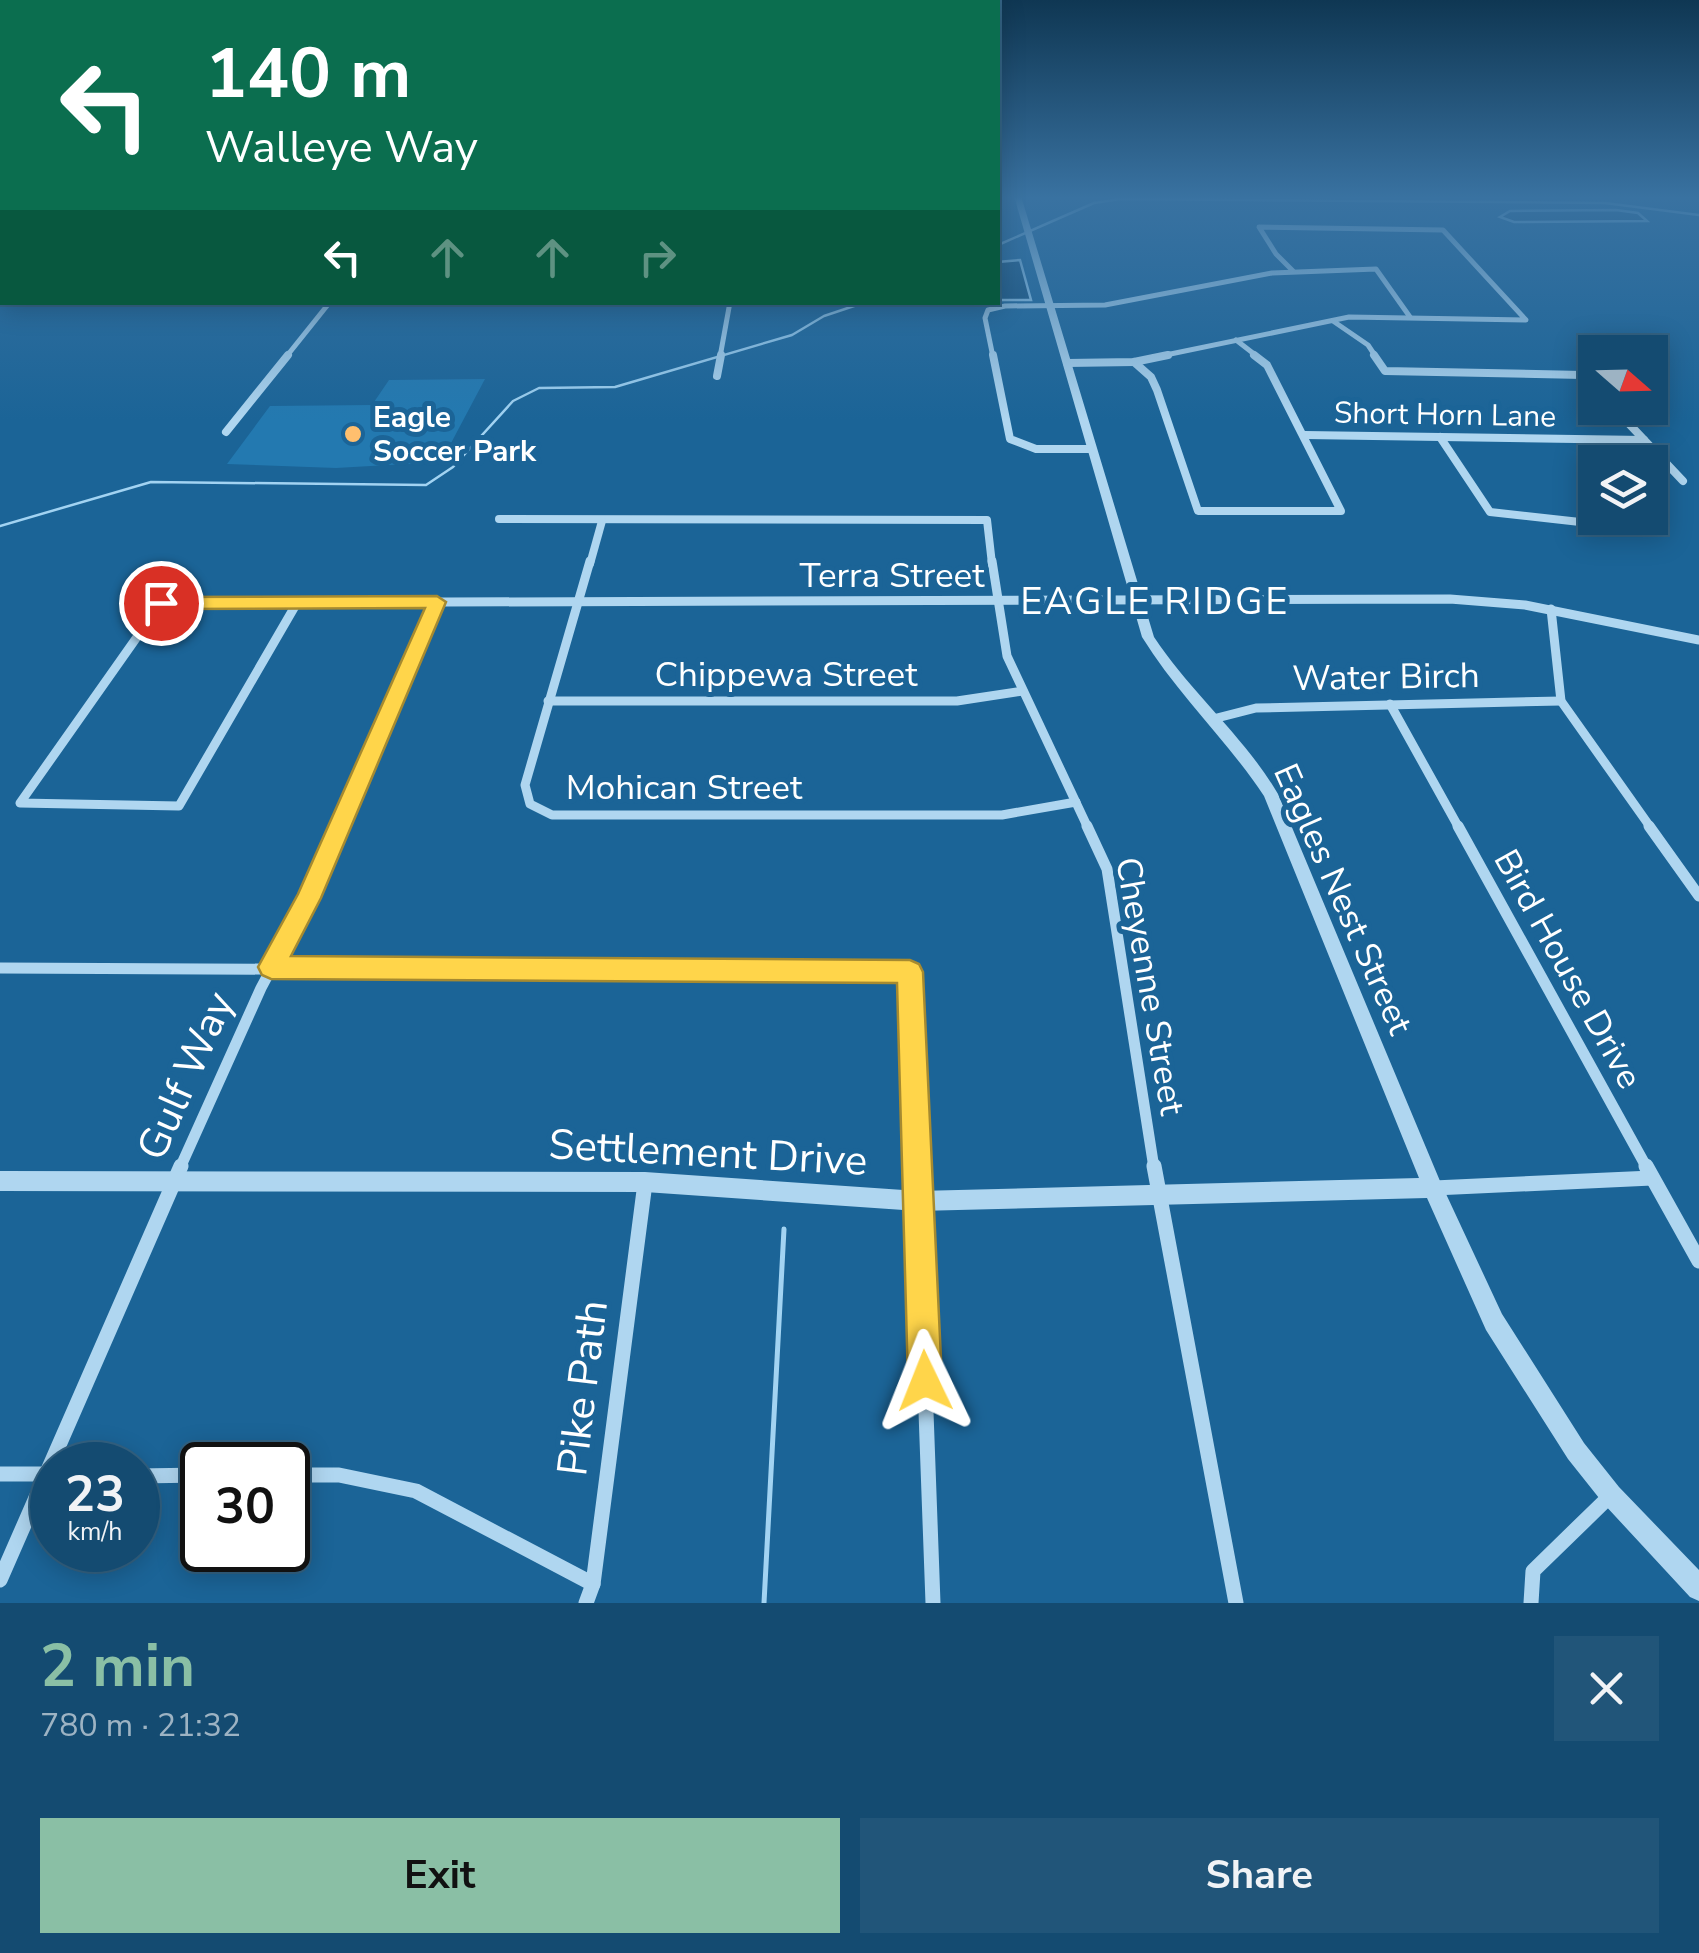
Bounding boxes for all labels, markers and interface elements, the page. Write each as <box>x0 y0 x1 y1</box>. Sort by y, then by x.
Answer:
text: 140 m <box>205 26 411 122</box>
icon: left <box>40 40 170 170</box>
text: Walleye Way <box>205 117 478 178</box>
icon: left <box>315 230 370 285</box>
icon: ahead <box>420 230 475 285</box>
icon: ahead <box>525 230 580 285</box>
icon: right <box>630 230 685 285</box>
north arrow <box>1578 335 1668 425</box>
map controls <box>1578 335 1668 535</box>
street label: Short Horn Lane <box>1334 393 1556 437</box>
place label: Eagle Soccer Park <box>373 397 537 472</box>
marker: Eagle Soccer Park <box>342 423 364 445</box>
button: layers <box>1578 445 1668 535</box>
street label: Terra Street <box>800 552 985 599</box>
pin <box>119 561 204 646</box>
icon: arrive <box>134 576 189 631</box>
district label: EAGLE RIDGE <box>1020 576 1290 627</box>
street label: Chippewa Street <box>655 651 918 698</box>
street label: Water Birch <box>1292 652 1480 702</box>
street label: Eagles Nest Street <box>1262 756 1424 1043</box>
street label: Mohican Street <box>566 764 803 811</box>
street label: Bird House Drive <box>1483 841 1653 1097</box>
street label: Cheyenne Street <box>1104 853 1196 1119</box>
street label: Gulf Way <box>124 983 248 1169</box>
street label: Settlement Drive <box>547 1116 869 1190</box>
street label: Pike Path <box>544 1297 622 1479</box>
position arrow <box>873 1329 977 1433</box>
speed limit sign: 30 <box>180 1442 310 1572</box>
text: 23 <box>65 1460 125 1529</box>
text: km/h <box>67 1515 123 1549</box>
text: 2 min <box>40 1625 195 1707</box>
button: close <box>1554 1636 1659 1741</box>
text: 780 m · 21:32 <box>40 1704 241 1747</box>
button: Exit <box>40 1818 840 1933</box>
button: Share <box>860 1818 1659 1933</box>

